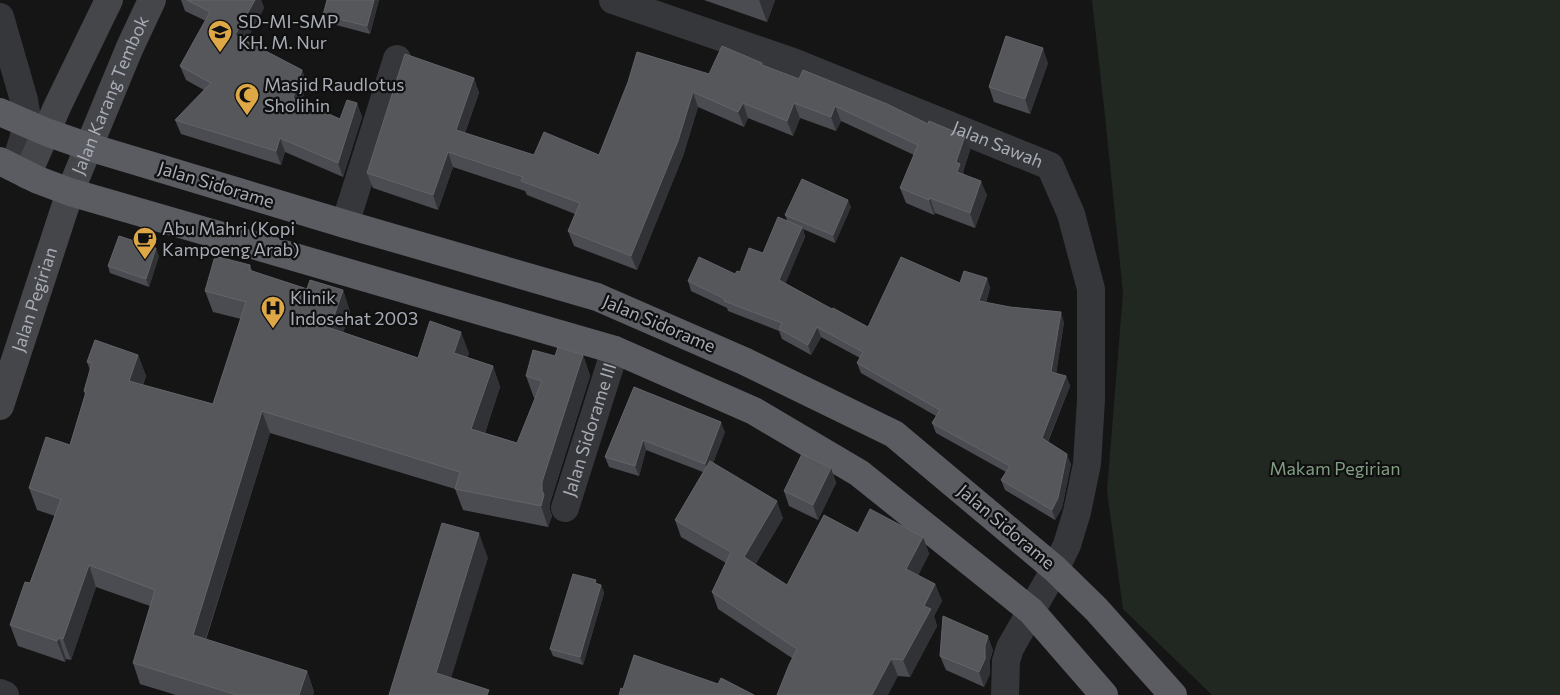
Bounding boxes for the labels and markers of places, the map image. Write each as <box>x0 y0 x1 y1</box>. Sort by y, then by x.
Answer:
place label: SD-MI-SMP KH. M. Nur <box>238 10 338 53</box>
school or university icon: SD-MI-SMP KH. M. Nur <box>207 19 233 53</box>
place label: Masjid Raudlotus Sholihin <box>264 73 404 116</box>
mosque icon: Masjid Raudlotus Sholihin <box>234 82 260 116</box>
place label: Abu Mahri (Kopi Kampoeng Arab) <box>162 217 299 260</box>
cafe icon: Abu Mahri (Kopi Kampoeng Arab) <box>132 226 158 260</box>
place label: Klinik Indosehat 2003 <box>290 286 418 329</box>
hospital icon: Klinik Indosehat 2003 <box>260 295 286 329</box>

